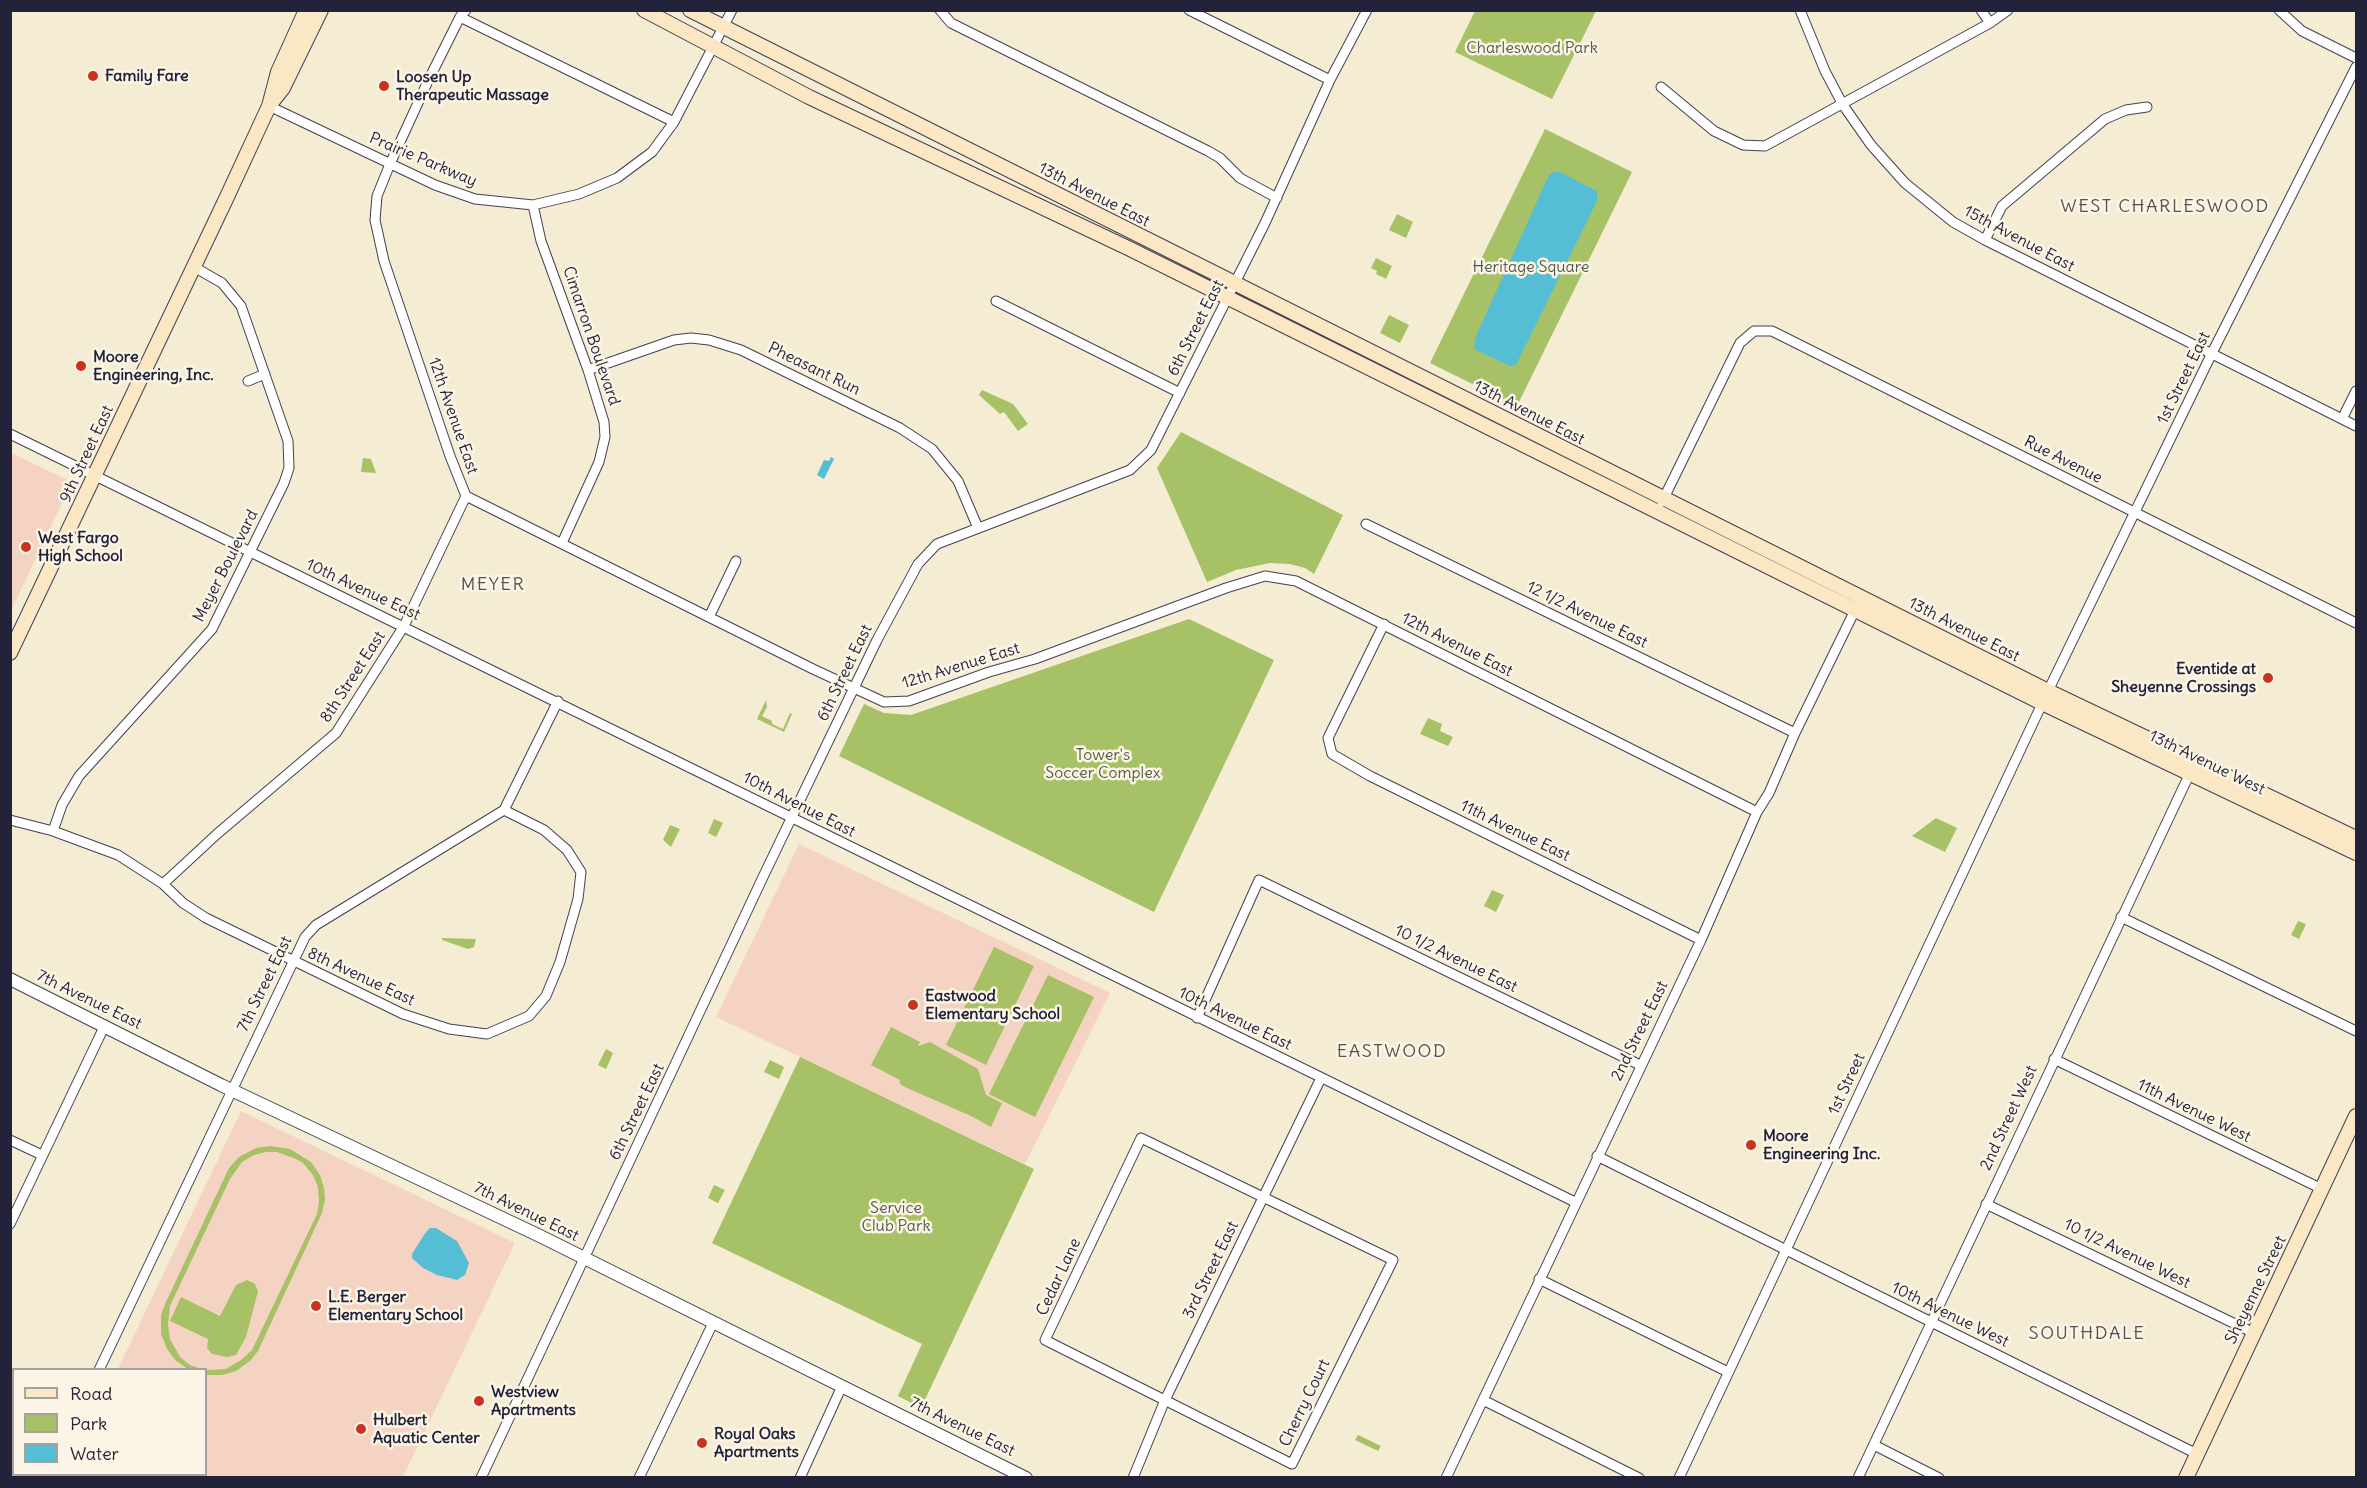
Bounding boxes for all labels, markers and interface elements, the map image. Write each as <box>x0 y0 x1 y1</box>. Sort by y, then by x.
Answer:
park label: Charleswood Park <box>1466 38 1598 58</box>
place label: Family Fare <box>105 66 189 86</box>
place label: Loosen Up Therapeutic Massage <box>396 67 549 105</box>
marker: Family Fare <box>86 69 100 83</box>
marker: Loosen Up Therapeutic Massage <box>377 79 391 93</box>
street label: Prairie Parkway <box>366 129 480 191</box>
street label: 13th Avenue East <box>1035 159 1153 231</box>
district label: WEST CHARLESWOOD <box>2060 196 2270 218</box>
street label: 15th Avenue East <box>1960 202 2078 276</box>
park label: Heritage Square <box>1473 257 1589 277</box>
street label: Cimarron Boulevard <box>558 264 624 408</box>
street label: 6th Street East <box>1164 277 1228 379</box>
street label: 1st Street East <box>2153 329 2215 427</box>
street label: Pheasant Run <box>765 338 863 400</box>
place label: Moore Engineering, Inc. <box>93 347 214 385</box>
street label: 12th Avenue East <box>424 355 482 477</box>
marker: Moore Engineering, Inc. <box>74 359 88 373</box>
street label: 13th Avenue East <box>1470 377 1588 449</box>
street label: 9th Street East <box>56 402 118 506</box>
street label: Rue Avenue <box>2021 432 2105 488</box>
street label: Meyer Boulevard <box>189 507 263 625</box>
place label: West Fargo High School <box>38 528 123 566</box>
marker: West Fargo High School <box>19 540 33 554</box>
street label: 10th Avenue East <box>303 555 423 625</box>
district label: MEYER <box>461 574 525 596</box>
street label: 12 1/2 Avenue East <box>1523 577 1651 653</box>
street label: 13th Avenue East <box>1905 594 2023 666</box>
street label: 12th Avenue East <box>1398 609 1516 681</box>
street label: 6th Street East <box>813 622 877 724</box>
street label: 8th Street East <box>316 628 390 726</box>
street label: 12th Avenue East <box>900 639 1022 693</box>
place label: Eventide at Sheyenne Crossings <box>2111 659 2256 697</box>
marker: Eventide at Sheyenne Crossings <box>2261 671 2275 685</box>
street label: 13th Avenue West <box>2146 727 2268 799</box>
park label: Tower's Soccer Complex <box>1045 745 1161 783</box>
street label: 10th Avenue East <box>740 768 858 842</box>
street label: 11th Avenue East <box>1457 796 1573 866</box>
street label: 10 1/2 Avenue East <box>1392 921 1520 997</box>
street label: 7th Street East <box>234 933 296 1035</box>
street label: 8th Avenue East <box>304 944 418 1010</box>
street label: 7th Avenue East <box>33 966 145 1034</box>
street label: 2nd Street East <box>1608 978 1672 1084</box>
street label: 10th Avenue East <box>1175 983 1295 1055</box>
place label: Eastwood Elementary School <box>925 986 1060 1024</box>
marker: Eastwood Elementary School <box>906 998 920 1012</box>
district label: EASTWOOD <box>1337 1041 1447 1063</box>
street label: 1st Street <box>1824 1050 1870 1118</box>
street label: 6th Street East <box>605 1061 669 1163</box>
street label: 2nd Street West <box>1976 1063 2042 1173</box>
street label: 11th Avenue West <box>2134 1075 2254 1147</box>
place label: Moore Engineering Inc. <box>1763 1126 1880 1164</box>
marker: Moore Engineering Inc. <box>1744 1138 1758 1152</box>
street label: 7th Avenue East <box>470 1178 582 1246</box>
park label: Service Club Park <box>861 1198 931 1236</box>
street label: 10 1/2 Avenue West <box>2061 1215 2193 1293</box>
street label: 3rd Street East <box>1179 1218 1243 1322</box>
street label: Sheyenne Street <box>2221 1233 2291 1347</box>
street label: Cedar Lane <box>1033 1235 1085 1319</box>
street label: 10th Avenue West <box>1888 1278 2012 1352</box>
place label: L.E. Berger Elementary School <box>328 1287 463 1325</box>
marker: L.E. Berger Elementary School <box>309 1299 323 1313</box>
district label: SOUTHDALE <box>2029 1323 2145 1345</box>
street label: Cherry Court <box>1276 1356 1334 1450</box>
legend <box>12 1368 207 1476</box>
text: Road <box>70 1382 112 1405</box>
place label: Westview Apartments <box>491 1382 576 1420</box>
street label: 7th Avenue East <box>906 1393 1018 1461</box>
marker: Westview Apartments <box>472 1394 486 1408</box>
place label: Hulbert Aquatic Center <box>373 1410 480 1448</box>
text: Park <box>70 1412 107 1435</box>
marker: Hulbert Aquatic Center <box>354 1422 368 1436</box>
place label: Royal Oaks Apartments <box>714 1424 799 1462</box>
marker: Royal Oaks Apartments <box>695 1436 709 1450</box>
text: Water <box>70 1442 119 1465</box>

